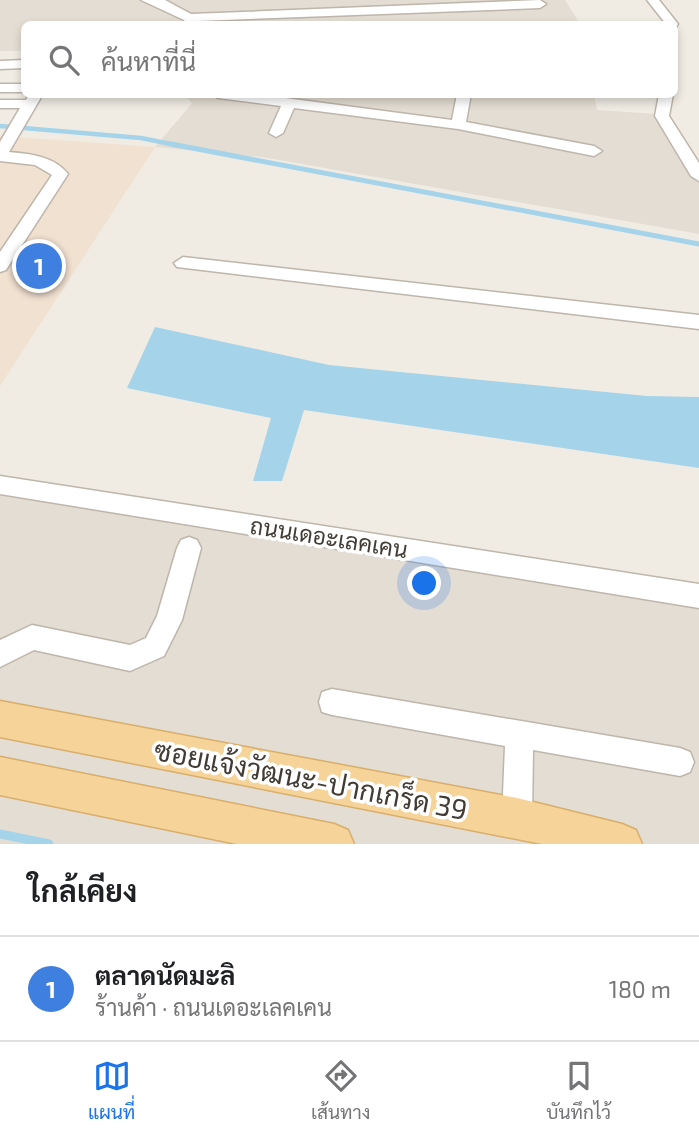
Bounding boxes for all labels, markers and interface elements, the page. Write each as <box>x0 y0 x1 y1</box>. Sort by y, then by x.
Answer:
search box <box>21 21 678 98</box>
icon: search <box>45 41 83 79</box>
text: ค้นหาที่นี่ <box>101 45 196 76</box>
pin: 1 <box>16 240 62 292</box>
street label: ถนนเดอะเลคเคน <box>248 511 410 563</box>
your location <box>407 566 441 600</box>
street label: ซอยแจ้งวัฒนะ-ปากเกร็ด 39 <box>152 730 471 826</box>
text: ใกล้เคียง <box>28 872 137 908</box>
text: ตลาดนัดมะลิ <box>95 959 235 990</box>
text: 1 <box>46 975 56 1003</box>
text: 180 m <box>609 975 671 1003</box>
text: ร้านค้า · ถนนเดอะเลคเคน <box>95 993 332 1021</box>
tab: แผนที่ <box>88 1057 135 1123</box>
tab: เส้นทาง <box>311 1057 370 1123</box>
tab: บันทึกไว้ <box>546 1057 611 1123</box>

